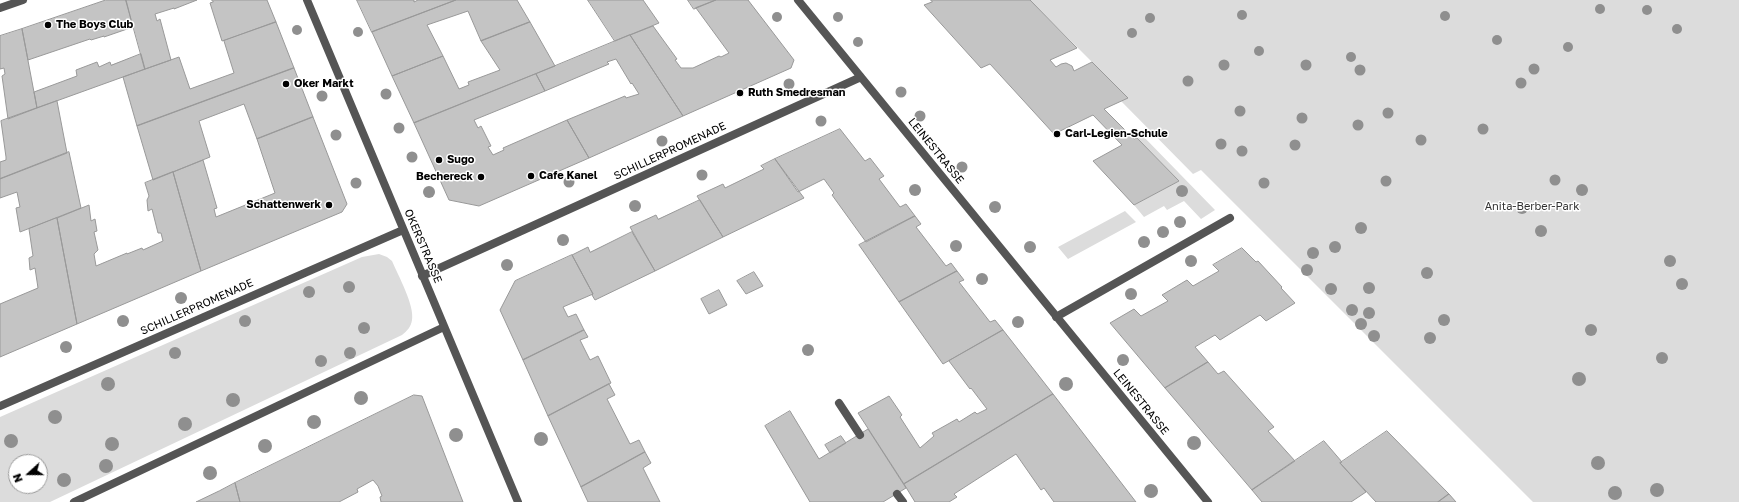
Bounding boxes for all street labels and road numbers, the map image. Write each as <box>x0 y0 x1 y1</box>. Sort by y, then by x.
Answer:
street label: LEINESTRASSE <box>905 115 967 187</box>
street label: SCHILLERPROMENADE <box>612 119 728 183</box>
street label: OKERSTRASSE <box>401 207 445 285</box>
street label: SCHILLERPROMENADE <box>138 276 256 338</box>
street label: LEINESTRASSE <box>1110 366 1172 438</box>

